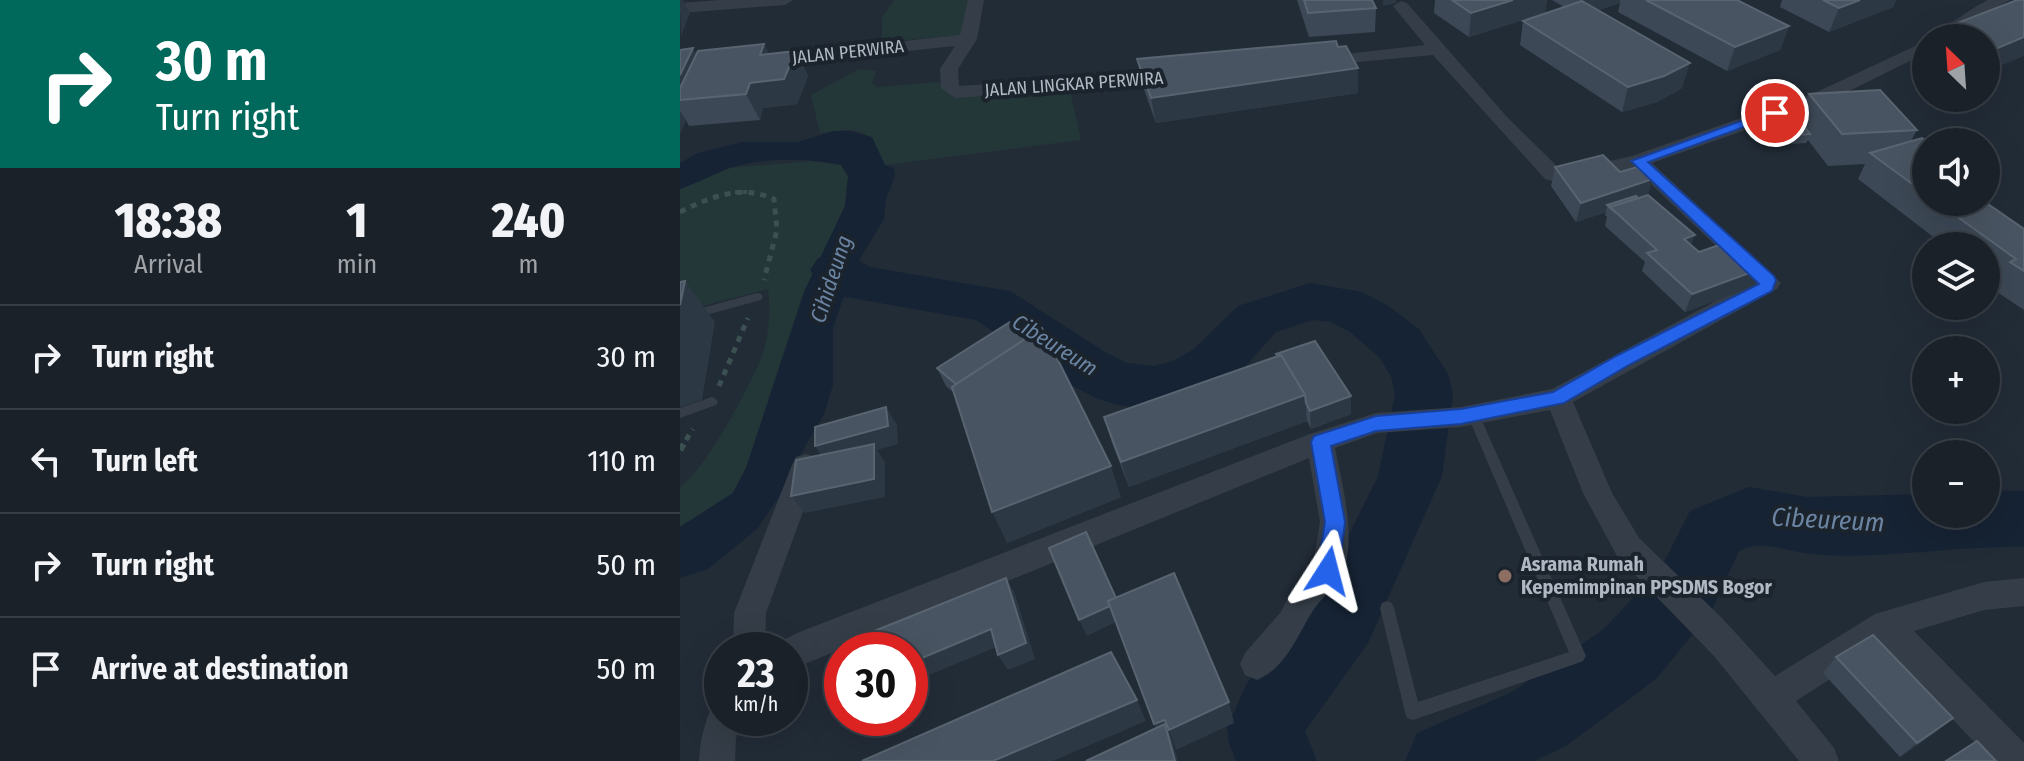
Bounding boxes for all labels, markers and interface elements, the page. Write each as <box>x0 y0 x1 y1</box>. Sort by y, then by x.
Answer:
north arrow <box>1912 24 2000 112</box>
map controls <box>1912 24 2000 528</box>
text: 30 m <box>156 28 267 95</box>
icon: right <box>24 32 128 136</box>
street label: JALAN PERWIRA <box>791 35 905 69</box>
street label: JALAN LINGKAR PERWIRA <box>984 67 1165 101</box>
pin <box>1741 79 1809 147</box>
icon: arrive <box>1753 91 1797 135</box>
text: Turn right <box>156 96 299 140</box>
button: sound <box>1912 128 2000 216</box>
text: 18:38 <box>115 192 222 250</box>
text: 1 <box>347 192 367 250</box>
text: 240 <box>492 192 565 250</box>
water label: Cihideung <box>804 232 858 326</box>
button: layers <box>1912 232 2000 320</box>
text: Arrival <box>134 249 203 280</box>
text: min <box>337 249 377 280</box>
text: m <box>519 249 539 280</box>
water label: Cibeureum <box>1007 308 1103 382</box>
icon: right <box>24 335 68 379</box>
button: + <box>1912 336 2000 424</box>
text: Turn right <box>92 339 214 375</box>
text: 30 m <box>597 339 656 375</box>
icon: left <box>24 439 68 483</box>
button: − <box>1912 440 2000 528</box>
text: Turn left <box>92 443 198 479</box>
text: 110 m <box>587 443 656 479</box>
water label: Cibeureum <box>1771 502 1885 538</box>
position arrow <box>1286 529 1370 613</box>
icon: right <box>24 543 68 587</box>
text: Turn right <box>92 547 214 583</box>
text: 50 m <box>596 547 656 583</box>
place label: Asrama Rumah Kepemimpinan PPSDMS Bogor <box>1520 552 1772 599</box>
marker: Asrama Rumah Kepemimpinan PPSDMS Bogor <box>1496 567 1514 585</box>
speed limit sign: 30 <box>824 632 928 736</box>
icon: arrive <box>24 647 68 691</box>
text: 23 <box>737 650 775 698</box>
text: Arrive at destination <box>92 651 349 687</box>
text: 50 m <box>596 651 656 687</box>
text: km/h <box>734 692 778 716</box>

